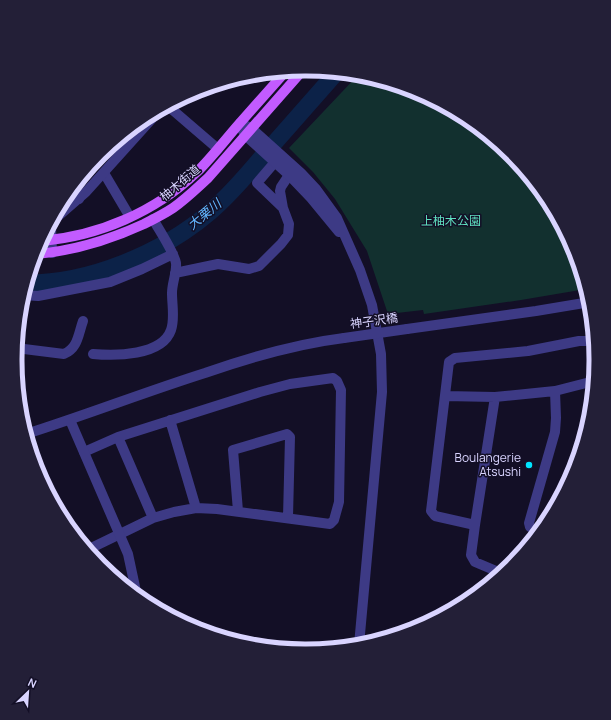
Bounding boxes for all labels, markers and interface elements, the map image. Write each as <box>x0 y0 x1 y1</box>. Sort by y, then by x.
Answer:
street label: 柚木街道 <box>156 161 204 205</box>
water label: 大栗川 <box>183 193 226 233</box>
park label: 上柚木公園 <box>421 212 481 229</box>
street label: 神子沢橋 <box>349 309 399 332</box>
place label: Boulangerie Atsushi <box>455 449 521 480</box>
marker: Boulangerie Atsushi <box>524 460 534 470</box>
north arrow <box>8 672 48 712</box>
text: N <box>26 674 39 691</box>

